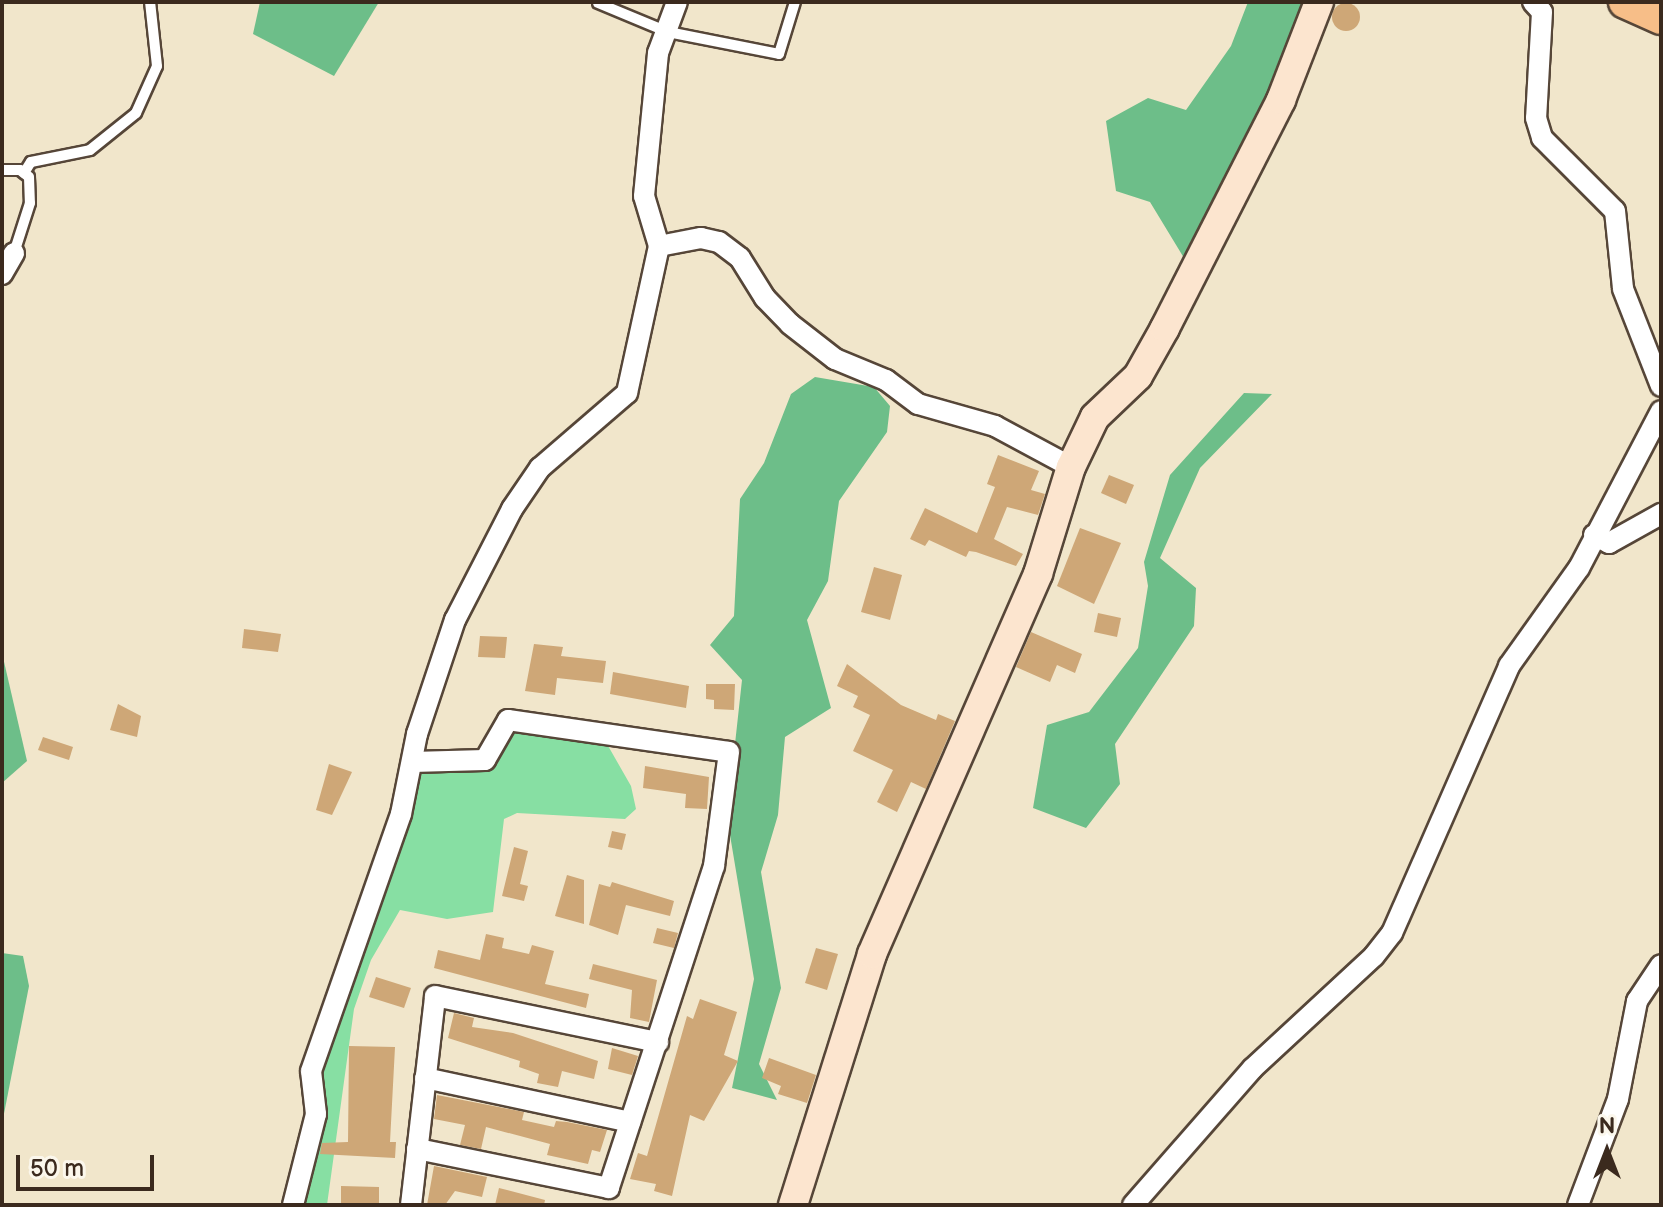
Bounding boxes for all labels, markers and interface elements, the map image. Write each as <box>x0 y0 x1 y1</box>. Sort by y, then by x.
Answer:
north arrow <box>1567 1111 1647 1191</box>
text: N <box>1599 1113 1615 1140</box>
scale bar <box>20 1139 158 1189</box>
text: 50 m <box>30 1154 84 1183</box>

